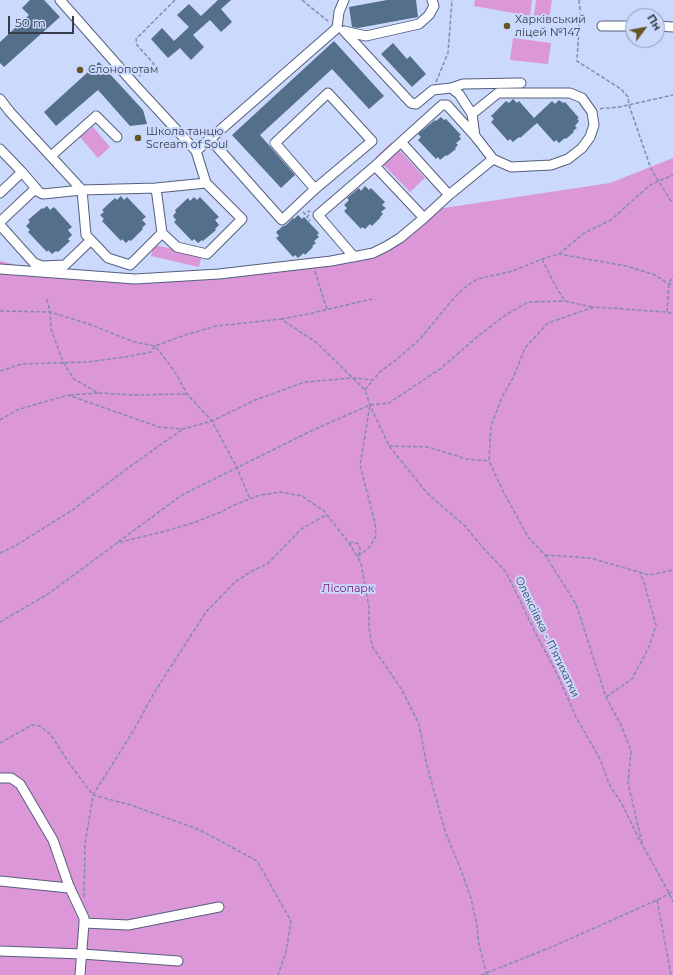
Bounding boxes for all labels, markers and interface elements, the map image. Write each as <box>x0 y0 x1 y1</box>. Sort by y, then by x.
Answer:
scale bar <box>10 8 76 34</box>
north arrow <box>625 8 665 48</box>
text: Пн <box>644 11 665 33</box>
place label: Харківський ліцей №147 <box>515 13 586 39</box>
text: 50 m <box>15 15 46 30</box>
marker: Харківський ліцей №147 <box>502 21 512 31</box>
place label: Слонопотам <box>88 63 158 77</box>
marker: Слонопотам <box>75 65 85 75</box>
place label: Школа танцю Scream of Soul <box>146 125 228 151</box>
marker: Школа танцю Scream of Soul <box>133 133 143 143</box>
street label: Олексіївка - П'ятихатки <box>512 575 582 699</box>
park label: Лісопарк <box>322 582 374 596</box>

